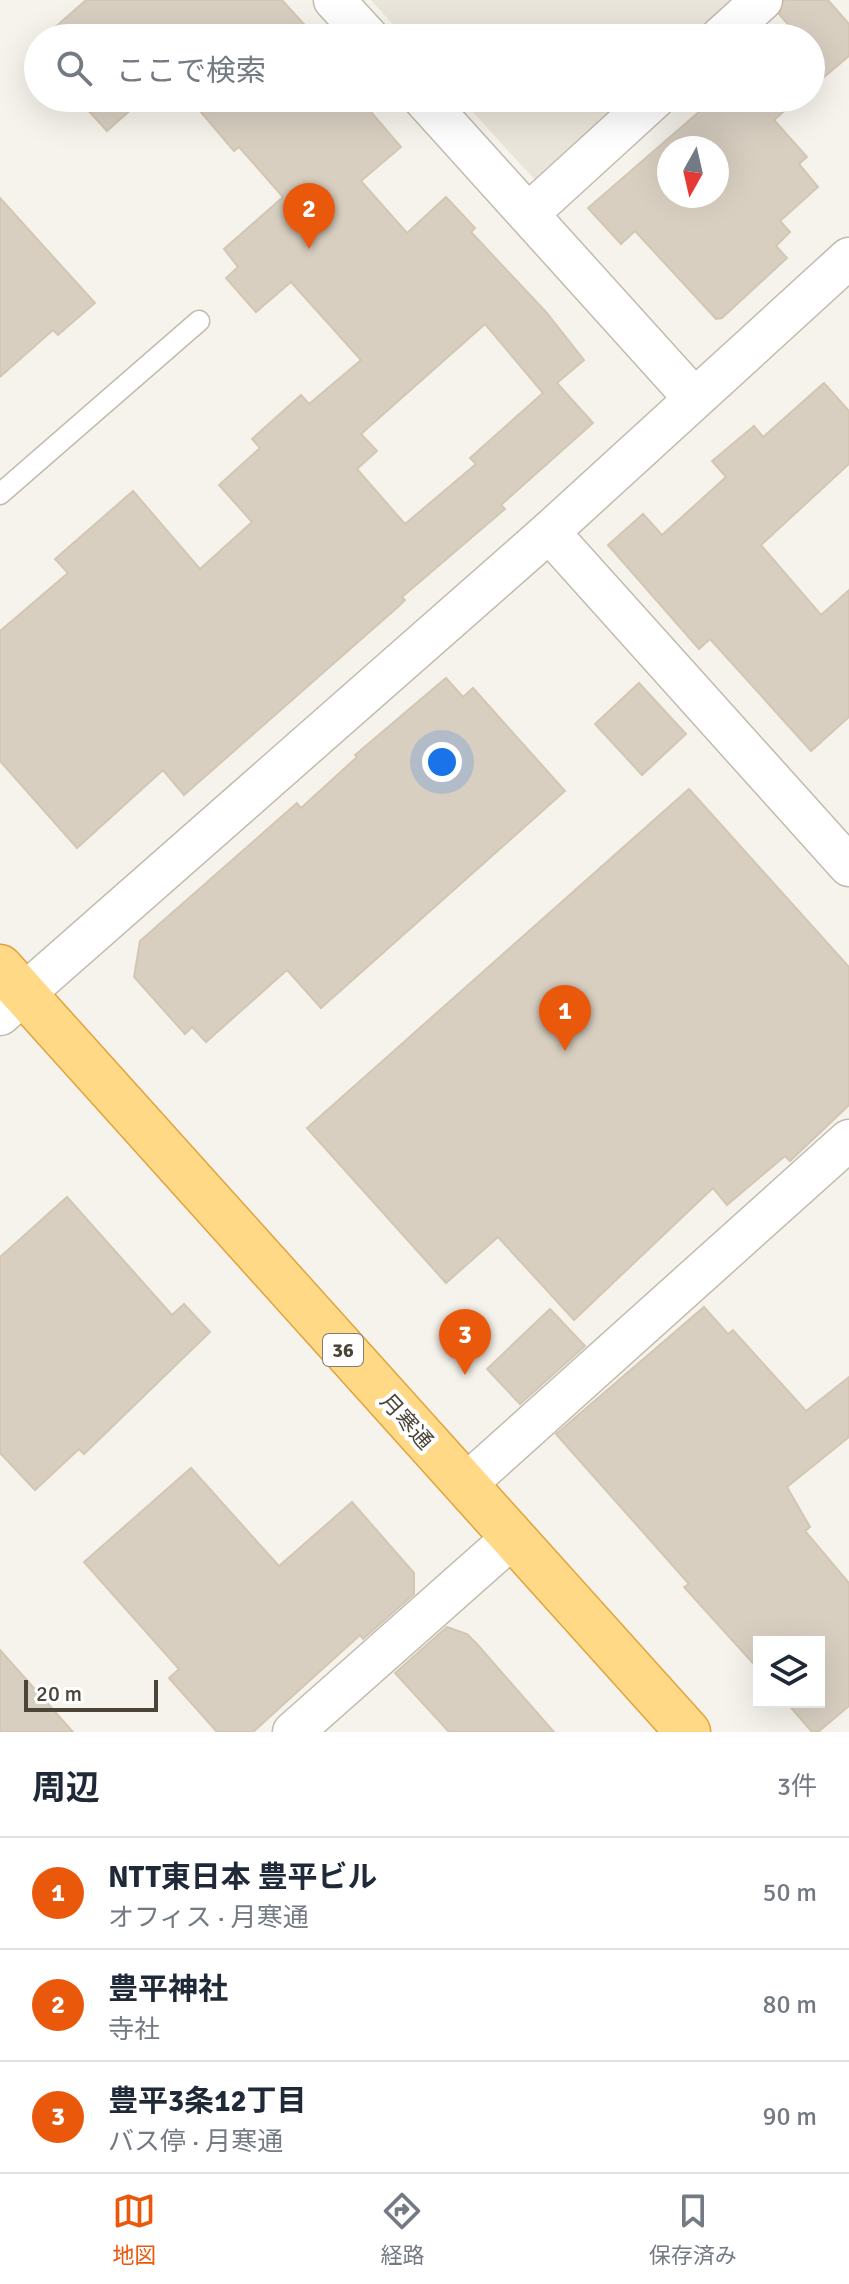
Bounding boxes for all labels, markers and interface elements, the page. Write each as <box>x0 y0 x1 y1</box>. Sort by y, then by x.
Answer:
search box <box>24 24 825 112</box>
icon: search <box>52 46 96 90</box>
text: ここで検索 <box>116 53 266 90</box>
north arrow <box>657 136 729 208</box>
pin: 2 <box>283 183 335 249</box>
your location <box>422 742 462 782</box>
pin: 1 <box>539 985 591 1051</box>
pin: 3 <box>439 1309 491 1375</box>
road number: 36 <box>323 1334 363 1366</box>
street label: 月寒通 <box>375 1388 439 1455</box>
map controls <box>753 1636 825 1708</box>
button: layers <box>753 1636 825 1708</box>
scale bar <box>24 1676 158 1712</box>
text: 20 m <box>36 1680 82 1707</box>
text: 周辺 <box>32 1767 100 1809</box>
text: 3件 <box>777 1771 817 1803</box>
text: NTT東日本 豊平ビル <box>108 1859 377 1896</box>
text: 1 <box>51 1877 65 1909</box>
text: 50 m <box>762 1877 817 1909</box>
text: オフィス · 月寒通 <box>108 1902 309 1934</box>
text: 豊平神社 <box>108 1971 228 2008</box>
text: 2 <box>51 1989 65 2021</box>
text: 80 m <box>762 1989 817 2021</box>
text: 寺社 <box>108 2014 160 2046</box>
text: 豊平3条12丁目 <box>108 2083 307 2120</box>
text: 3 <box>51 2101 65 2133</box>
text: 90 m <box>762 2101 817 2133</box>
text: バス停 · 月寒通 <box>108 2126 283 2158</box>
tab: 地図 <box>112 2189 156 2269</box>
tab: 経路 <box>380 2189 425 2269</box>
tab: 保存済み <box>649 2189 737 2269</box>

